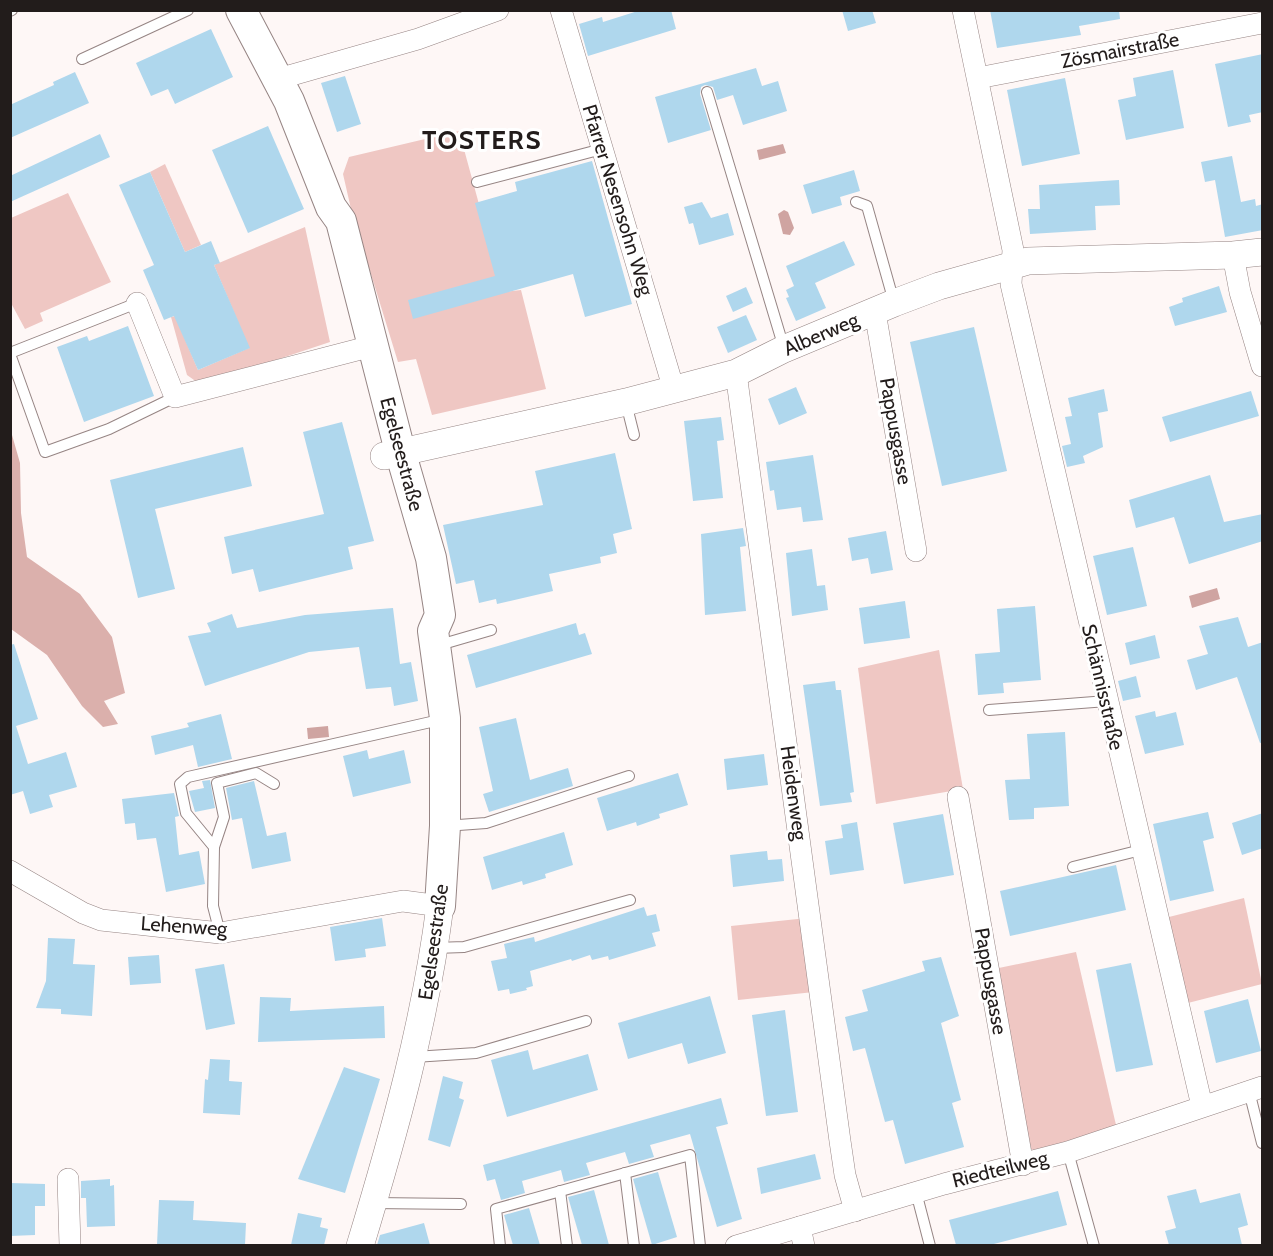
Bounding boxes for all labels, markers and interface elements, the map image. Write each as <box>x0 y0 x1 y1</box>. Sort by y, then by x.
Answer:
street label: Zösmairstraße <box>1059 27 1181 73</box>
street label: Pfarrer Nesensohn Weg <box>577 101 659 300</box>
district label: TOSTERS <box>422 124 542 156</box>
street label: Alberweg <box>780 307 863 361</box>
street label: Pappusgasse <box>875 376 917 486</box>
street label: Egelseestraße <box>375 394 429 514</box>
street label: Schännisstraße <box>1077 622 1129 752</box>
street label: Heidenweg <box>775 744 813 843</box>
street label: Egelseestraße <box>413 882 453 1002</box>
street label: Lehenweg <box>140 911 229 941</box>
street label: Pappusgasse <box>970 926 1012 1036</box>
street label: Riedteilweg <box>950 1145 1051 1192</box>

